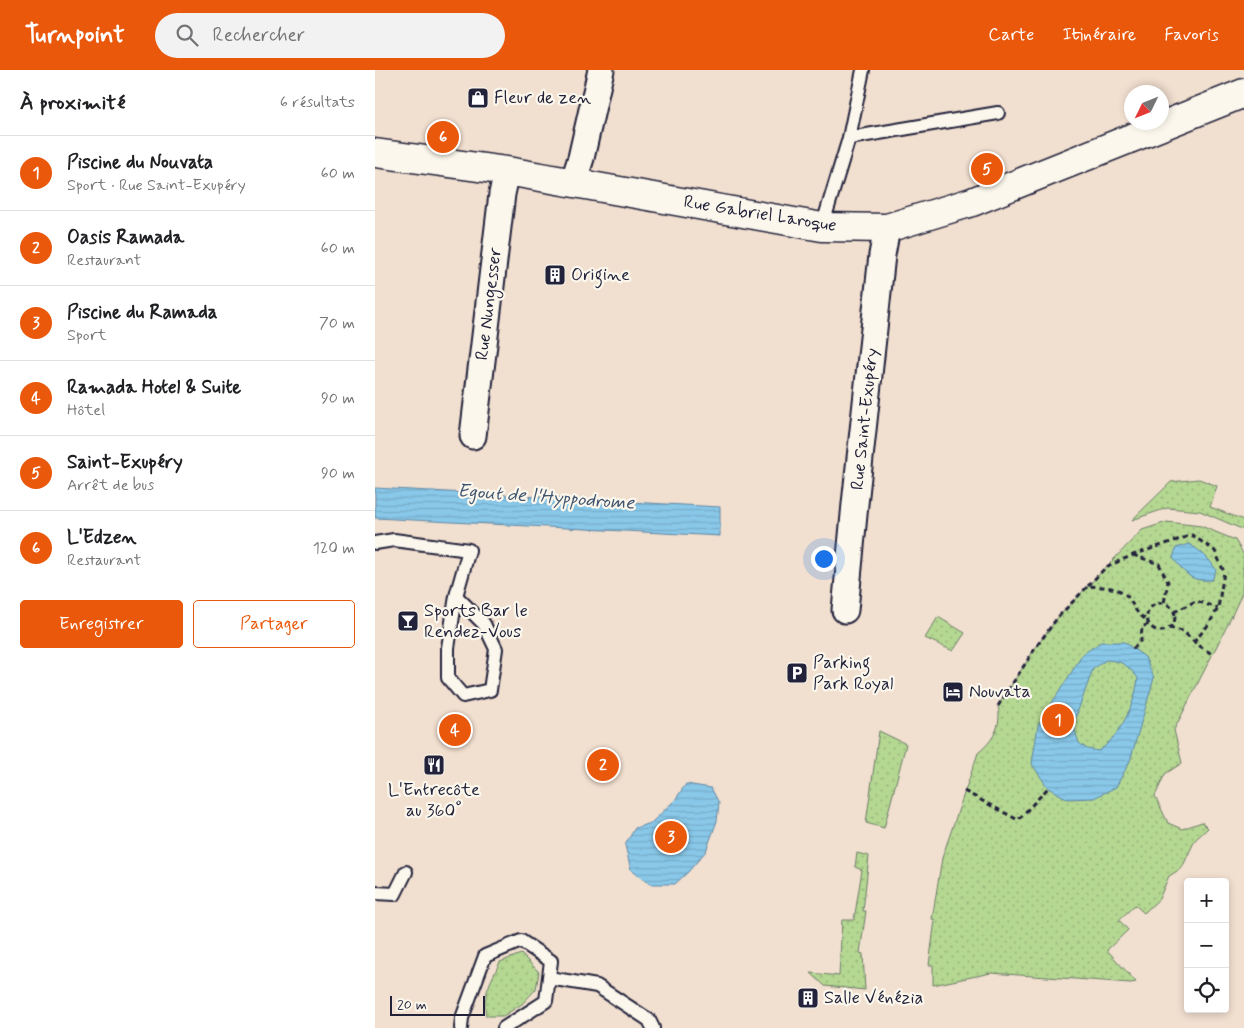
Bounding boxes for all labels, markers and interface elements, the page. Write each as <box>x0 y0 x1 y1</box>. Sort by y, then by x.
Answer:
search box <box>155 13 505 58</box>
text: Turnpoint <box>25 20 125 51</box>
icon: search <box>173 21 201 49</box>
text: Rechercher <box>213 23 305 48</box>
text: Carte <box>988 23 1034 47</box>
text: Itinéraire <box>1062 23 1136 47</box>
text: Favoris <box>1164 23 1219 47</box>
north arrow <box>1124 85 1169 130</box>
shop icon: Fleur de zen <box>466 86 490 110</box>
place label: Fleur de zen <box>494 86 591 110</box>
text: À proximité <box>20 89 126 117</box>
text: 6 résultats <box>280 92 355 113</box>
pin: 6 <box>427 118 459 156</box>
text: Piscine du Nouvata <box>67 150 213 175</box>
pin: 5 <box>971 150 1003 188</box>
text: 1 <box>32 163 40 184</box>
text: 60 m <box>321 163 355 184</box>
text: Sport · Rue Saint-Exupéry <box>67 175 246 196</box>
street label: Rue Gabriel Laroque <box>682 190 838 238</box>
text: Oasis Ramada <box>67 225 184 250</box>
text: 2 <box>32 238 40 259</box>
text: 60 m <box>321 238 355 259</box>
street label: Rue Nungesser <box>470 246 509 362</box>
text: Restaurant <box>67 250 141 271</box>
building icon: Origine <box>543 263 567 287</box>
place label: Origine <box>571 263 630 289</box>
text: Piscine du Ramada <box>67 300 218 325</box>
text: 3 <box>32 313 40 334</box>
text: 70 m <box>319 313 355 334</box>
text: Sport <box>67 325 107 346</box>
street label: Rue Saint-Exupéry <box>846 347 884 491</box>
text: Ramada Hotel & Suite <box>67 375 241 400</box>
text: 4 <box>31 388 41 409</box>
text: 90 m <box>321 388 355 409</box>
text: Hôtel <box>67 400 105 421</box>
text: Saint-Exupéry <box>67 450 183 475</box>
text: 5 <box>31 463 41 484</box>
text: 90 m <box>321 463 355 484</box>
text: Arrêt de bus <box>67 475 154 496</box>
water label: Egout de l'Hyppodrome <box>457 478 636 516</box>
text: L'Edzen <box>67 525 136 550</box>
text: 6 <box>32 538 40 559</box>
text: 120 m <box>313 538 355 559</box>
your location <box>811 546 837 572</box>
text: Restaurant <box>67 550 141 571</box>
place label: Sports Bar le Rendez-Vous <box>424 599 528 644</box>
button: Enregistrer <box>20 600 183 648</box>
button: Partager <box>193 600 355 648</box>
bar icon: Sports Bar le Rendez-Vous <box>396 609 420 633</box>
place label: Parking Park Royal <box>813 651 893 696</box>
parking icon: Parking Park Royal <box>785 661 809 685</box>
hotel icon: Nouvata <box>941 680 965 704</box>
place label: Nouvata <box>969 680 1031 704</box>
pin: 1 <box>1042 701 1074 739</box>
pin: 4 <box>439 711 471 749</box>
pin: 2 <box>587 746 619 784</box>
restaurant icon: L'Entrecôte au 360° <box>422 753 446 777</box>
place label: L'Entrecôte au 360° <box>388 778 480 823</box>
pin: 3 <box>655 818 687 856</box>
map controls <box>1184 878 1229 1013</box>
button: + <box>1184 878 1229 923</box>
button: − <box>1184 923 1229 968</box>
button: locate <box>1184 968 1229 1013</box>
building icon: Salle Vénézia <box>796 986 820 1010</box>
place label: Salle Vénézia <box>824 986 923 1010</box>
scale bar <box>390 993 485 1016</box>
text: 20 m <box>397 996 427 1014</box>

